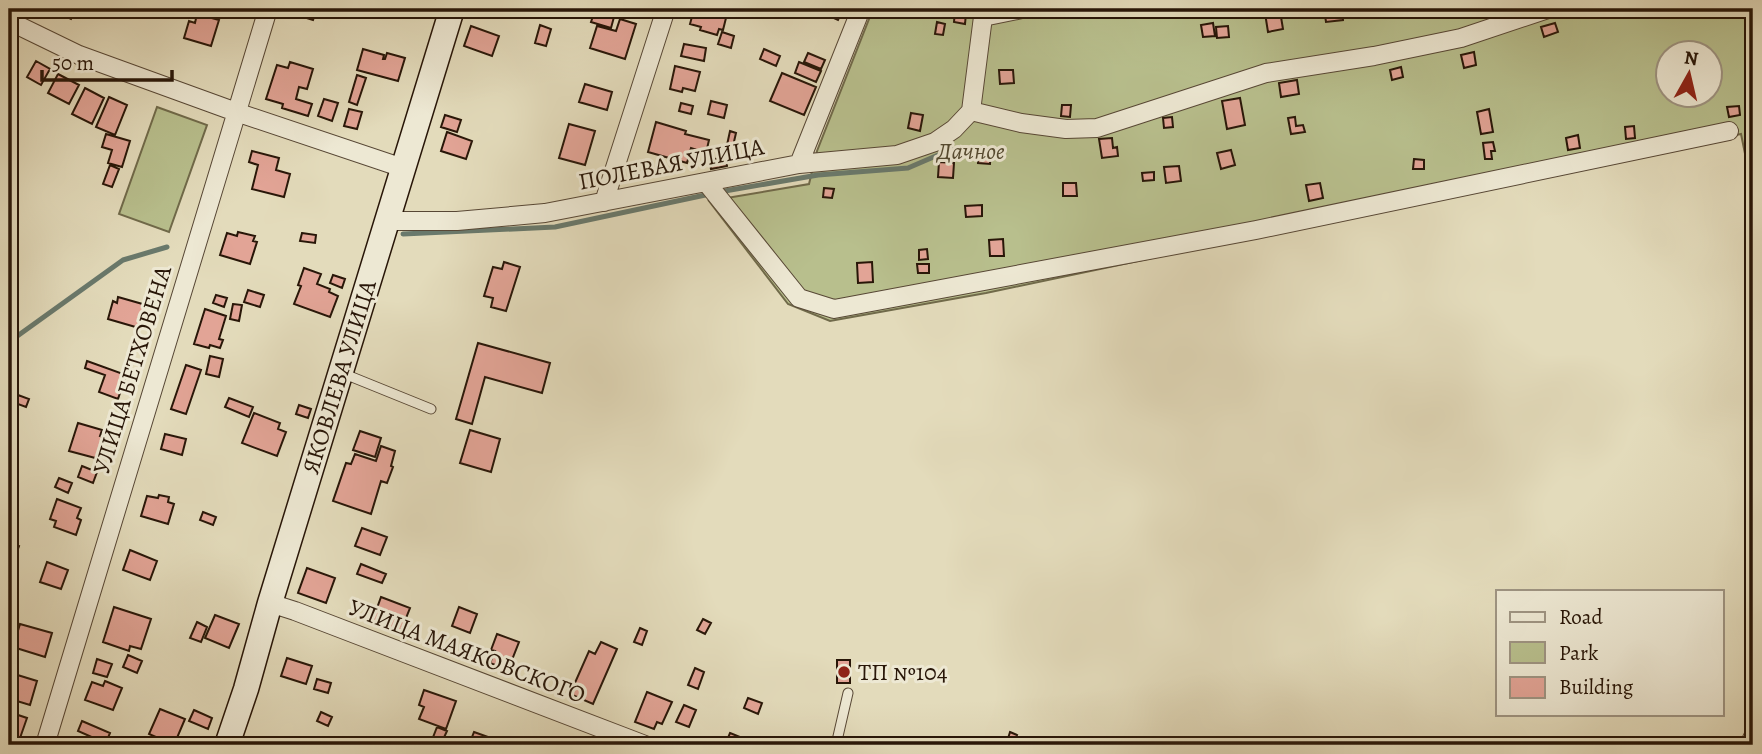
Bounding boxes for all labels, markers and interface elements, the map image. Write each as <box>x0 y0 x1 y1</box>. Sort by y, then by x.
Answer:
scale bar <box>42 38 172 82</box>
north arrow <box>1654 38 1724 108</box>
text: N <box>1683 44 1700 72</box>
text: 50 m <box>52 49 94 77</box>
street label: ПОЛЕВАЯ УЛИЦА <box>576 130 767 198</box>
park label: Дачное <box>935 135 1005 167</box>
street label: УЛИЦА БЕТХОВЕНА <box>85 261 179 478</box>
street label: ЯКОВЛЕВА УЛИЦА <box>294 275 384 478</box>
legend <box>1496 590 1724 716</box>
street label: УЛИЦА МАЯКОВСКОГО <box>344 591 590 711</box>
text: Road <box>1559 603 1603 631</box>
text: Park <box>1559 639 1599 667</box>
place label: ТП №104 <box>858 656 948 688</box>
marker: ТП №104 <box>836 664 852 680</box>
text: Building <box>1559 673 1634 701</box>

